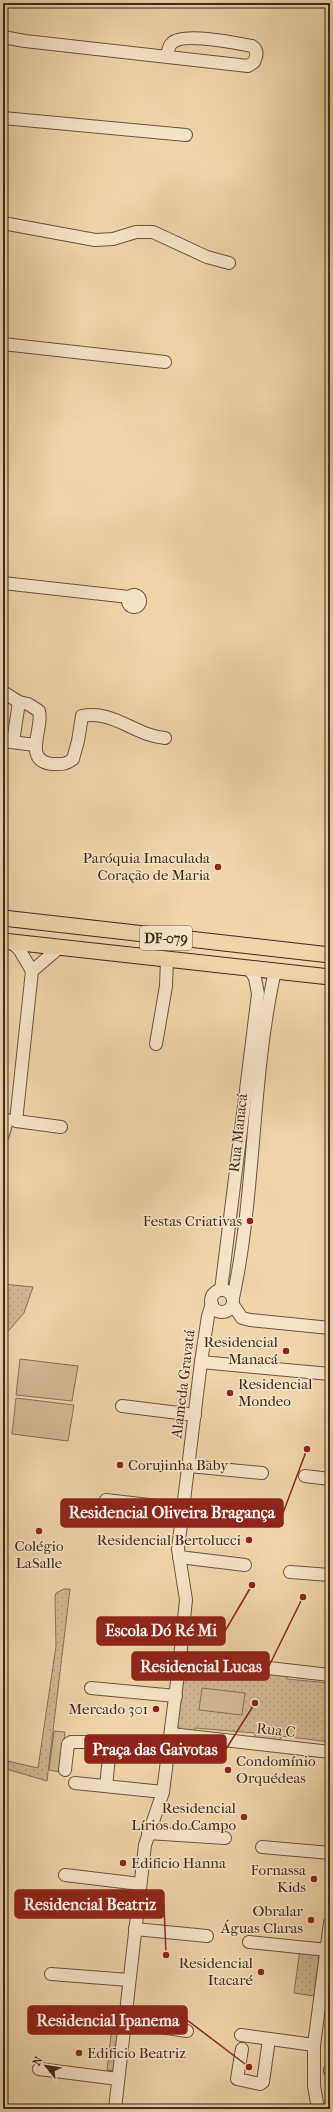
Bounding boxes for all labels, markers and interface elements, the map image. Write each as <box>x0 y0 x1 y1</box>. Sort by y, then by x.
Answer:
place label: Paróquia Imaculada Coração de Maria <box>83 849 211 884</box>
marker: Paróquia Imaculada Coração de Maria <box>213 862 223 872</box>
road number: DF-079 <box>140 926 192 950</box>
street label: Rua Manacá <box>225 1092 251 1173</box>
place label: Festas Criativas <box>143 1212 242 1230</box>
marker: Festas Criativas <box>245 1216 255 1226</box>
street label: Alameda Gravatá <box>167 1328 199 1440</box>
place label: Residencial Manacá <box>204 1333 279 1368</box>
marker: Residencial Manacá <box>281 1346 291 1356</box>
place label: Residencial Mondeo <box>238 1375 312 1410</box>
marker: Residencial Mondeo <box>225 1388 235 1398</box>
place label: Corujinha Baby <box>128 1456 229 1474</box>
marker: Corujinha Baby <box>115 1460 125 1470</box>
callout: Residencial Oliveira Bragança <box>61 1499 283 1527</box>
text: Residencial Oliveira Bragança <box>69 1503 276 1523</box>
marker: Colégio LaSalle <box>34 1526 44 1536</box>
place label: Residencial Bertolucci <box>97 1531 242 1549</box>
marker: Residencial Bertolucci <box>244 1535 254 1545</box>
place label: Colégio LaSalle <box>14 1537 64 1572</box>
callout: Escola Dó Ré Mi <box>97 1617 225 1645</box>
text: Escola Dó Ré Mi <box>105 1621 217 1640</box>
callout: Residencial Lucas <box>132 1652 269 1680</box>
text: Residencial Lucas <box>140 1657 262 1676</box>
place label: Mercado 301 <box>68 1700 148 1718</box>
marker: Mercado 301 <box>151 1704 161 1714</box>
street label: Rua C <box>255 1719 297 1741</box>
callout: Praça das Gaivotas <box>85 1735 226 1763</box>
text: Praça das Gaivotas <box>92 1740 218 1760</box>
place label: Condomínio Orquédeas <box>236 1752 316 1787</box>
marker: Condomínio Orquédeas <box>223 1765 233 1775</box>
place label: Residencial Lírios do Campo <box>131 1799 236 1834</box>
marker: Residencial Lírios do Campo <box>239 1812 249 1822</box>
place label: Edificio Hanna <box>131 1854 227 1872</box>
marker: Edificio Hanna <box>118 1858 128 1868</box>
place label: Fornassa Kids <box>250 1861 307 1896</box>
marker: Fornassa Kids <box>309 1874 319 1884</box>
callout: Residencial Beatriz <box>15 1890 164 1918</box>
text: Residencial Beatriz <box>24 1895 157 1914</box>
place label: Obralar Águas Claras <box>220 1902 304 1937</box>
marker: Obralar Águas Claras <box>306 1915 316 1925</box>
place label: Residencial Itacaré <box>179 1954 254 1989</box>
marker: Residencial Itacaré <box>256 1967 266 1977</box>
callout: Residencial Ipanema <box>28 2006 187 2034</box>
text: Residencial Ipanema <box>37 2011 180 2031</box>
place label: Edificio Beatriz <box>87 2044 186 2062</box>
north arrow <box>26 2046 66 2086</box>
marker: Edificio Beatriz <box>74 2048 84 2058</box>
text: N <box>30 2054 46 2068</box>

